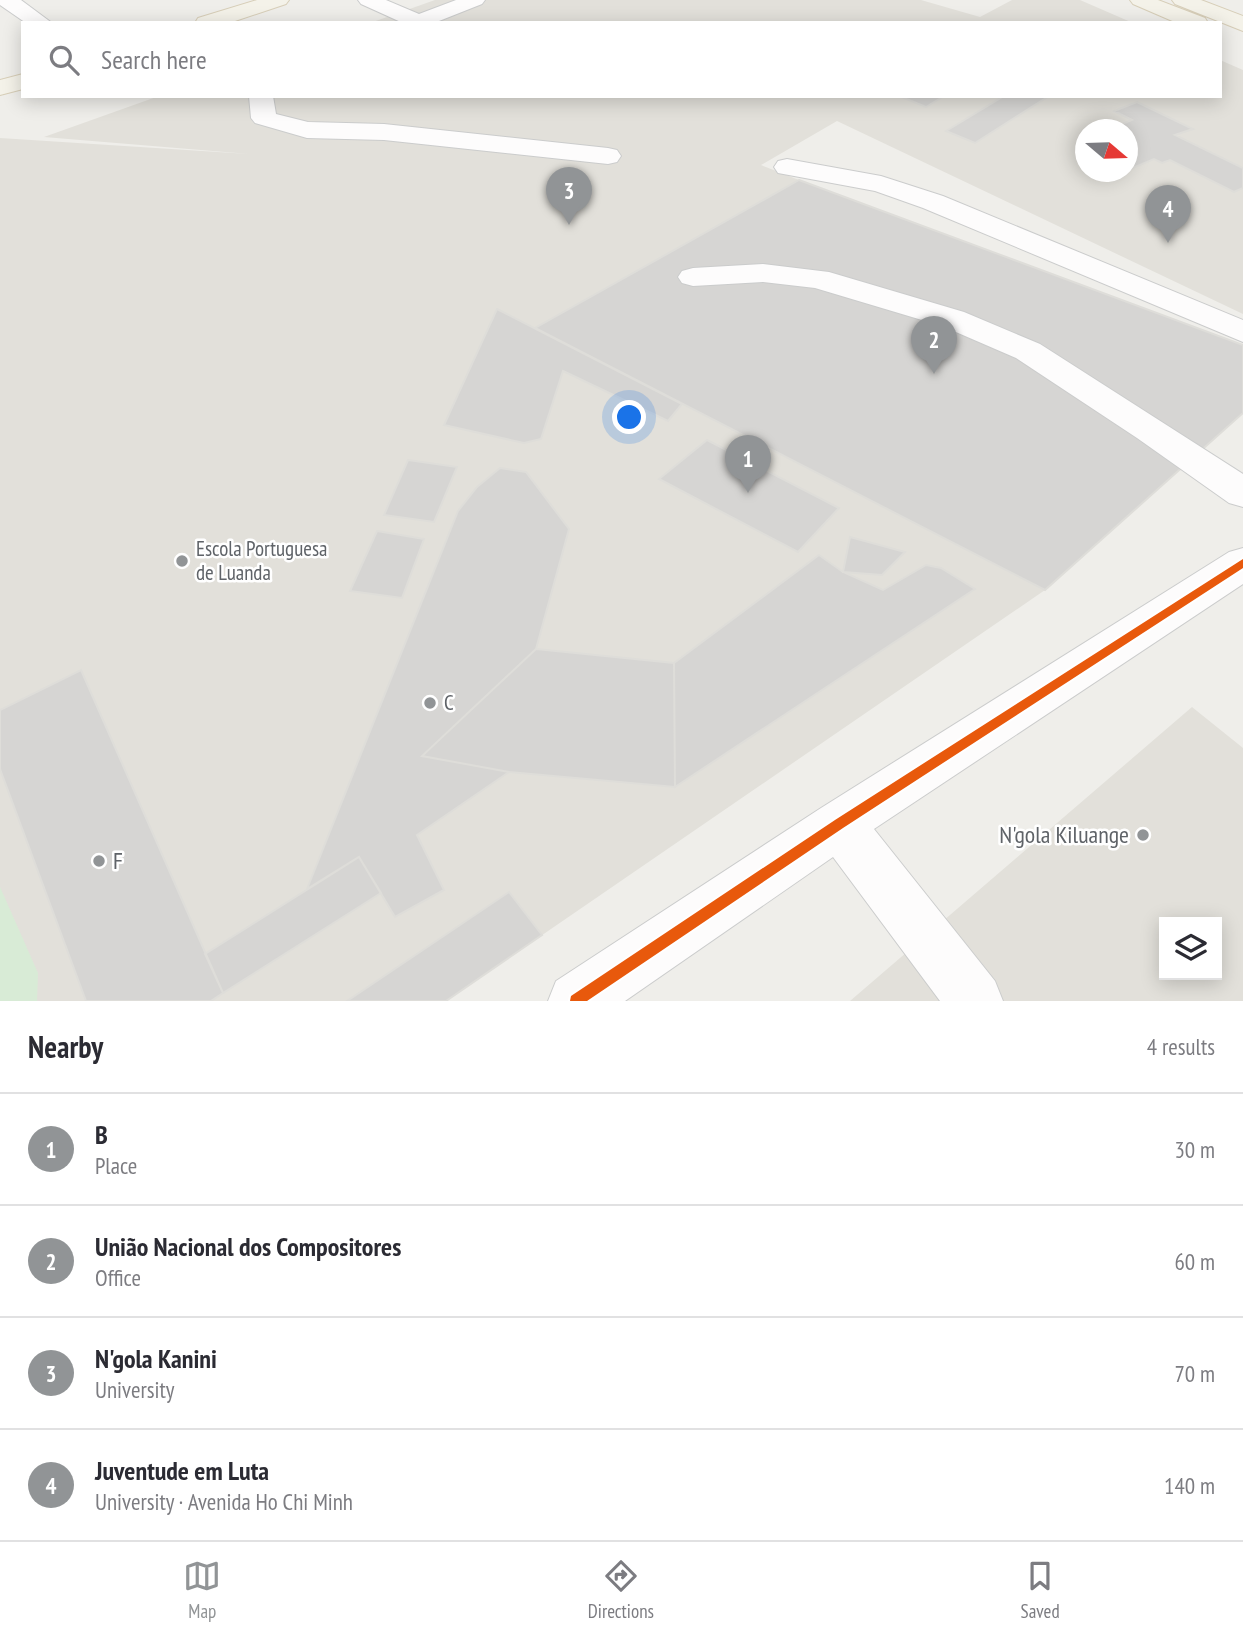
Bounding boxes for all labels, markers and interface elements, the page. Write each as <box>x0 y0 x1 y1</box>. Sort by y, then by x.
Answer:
search box <box>21 21 1222 98</box>
icon: search <box>45 41 83 79</box>
text: Search here <box>101 43 207 76</box>
north arrow <box>1075 119 1138 182</box>
pin: 3 <box>546 167 592 225</box>
pin: 4 <box>1145 185 1191 243</box>
pin: 2 <box>911 316 957 374</box>
your location <box>612 400 646 434</box>
pin: 1 <box>725 435 771 493</box>
place label: Escola Portuguesa de Luanda <box>196 535 327 586</box>
marker: Escola Portuguesa de Luanda <box>174 553 190 569</box>
place label: C <box>444 689 454 716</box>
marker: C <box>422 695 438 711</box>
place label: N'gola Kiluange <box>999 819 1129 850</box>
marker: N'gola Kiluange <box>1135 827 1151 843</box>
place label: F <box>113 845 123 876</box>
marker: F <box>91 853 107 869</box>
map controls <box>1159 917 1222 980</box>
button: layers <box>1159 917 1222 980</box>
text: Nearby <box>28 1027 103 1066</box>
text: 4 results <box>1147 1032 1215 1061</box>
text: B <box>95 1118 108 1151</box>
text: 1 <box>46 1135 57 1164</box>
text: 30 m <box>1174 1135 1215 1164</box>
text: Place <box>95 1151 137 1180</box>
text: União Nacional dos Compositores <box>95 1230 401 1263</box>
text: 2 <box>46 1247 57 1276</box>
text: 60 m <box>1174 1247 1215 1276</box>
text: Office <box>95 1263 141 1292</box>
text: N'gola Kanini <box>95 1342 217 1375</box>
text: 3 <box>46 1359 57 1388</box>
text: 70 m <box>1174 1359 1215 1388</box>
text: University <box>95 1375 174 1404</box>
text: Juventude em Luta <box>95 1454 269 1487</box>
text: 4 <box>46 1471 57 1500</box>
text: 140 m <box>1164 1471 1215 1500</box>
text: University · Avenida Ho Chi Minh <box>95 1487 353 1516</box>
tab: Map <box>183 1557 221 1623</box>
tab: Directions <box>588 1557 654 1623</box>
tab: Saved <box>1021 1557 1060 1623</box>

